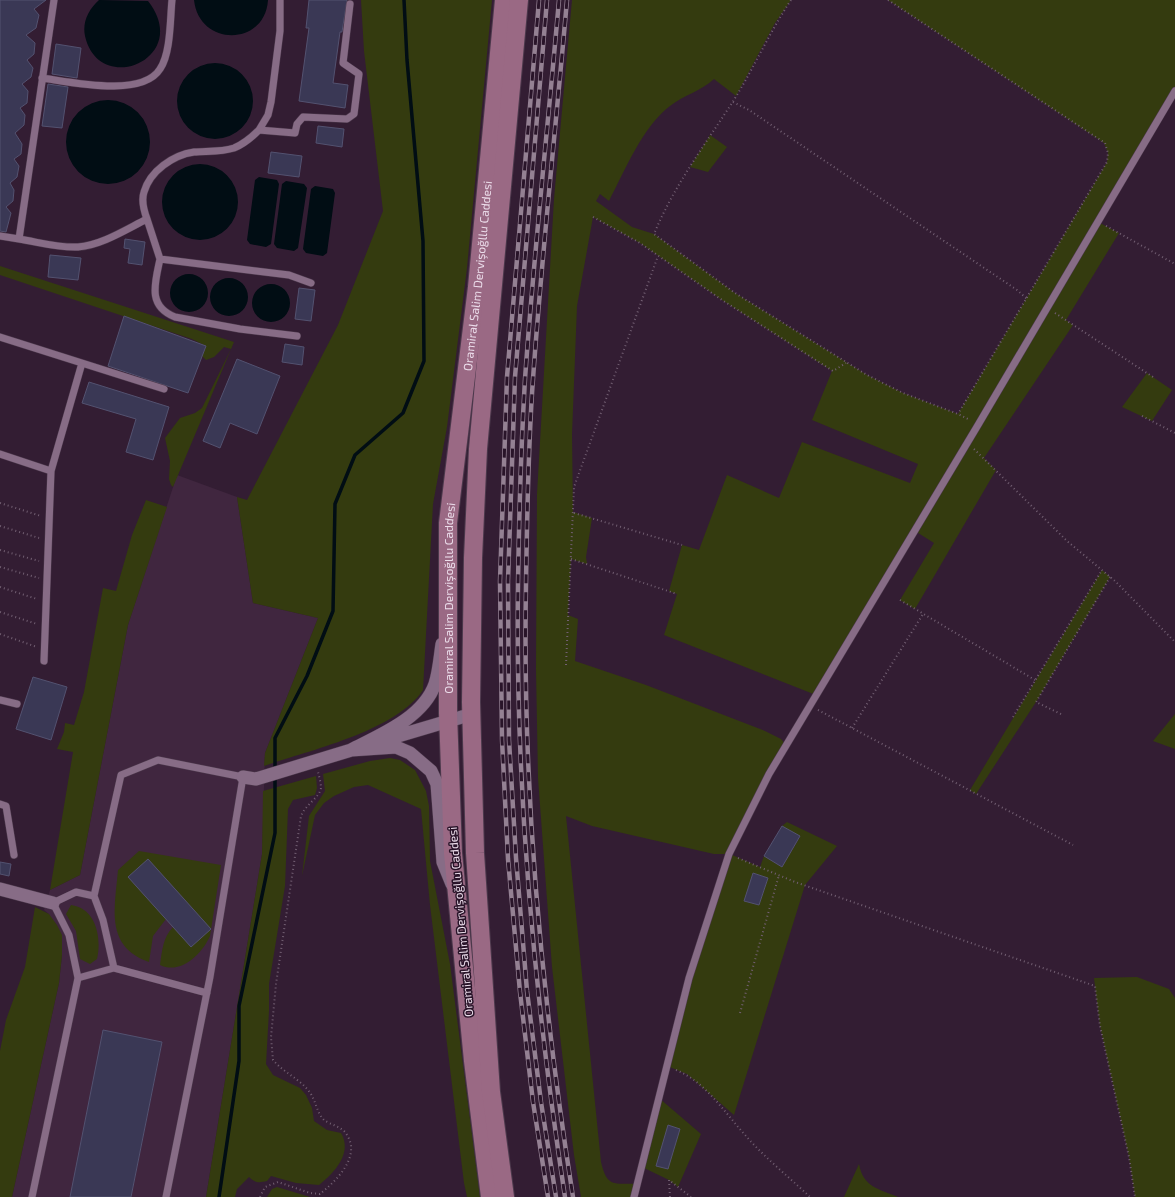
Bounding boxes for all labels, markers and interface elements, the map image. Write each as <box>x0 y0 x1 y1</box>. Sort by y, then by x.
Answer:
street label: Oramiral Salim Dervişoğllu Caddesi <box>460 180 494 372</box>
street label: Oramiral Salim Dervişoğllu Caddesi <box>441 502 457 694</box>
street label: Oramiral Salim Dervişoğllu Caddesi <box>445 826 476 1018</box>

